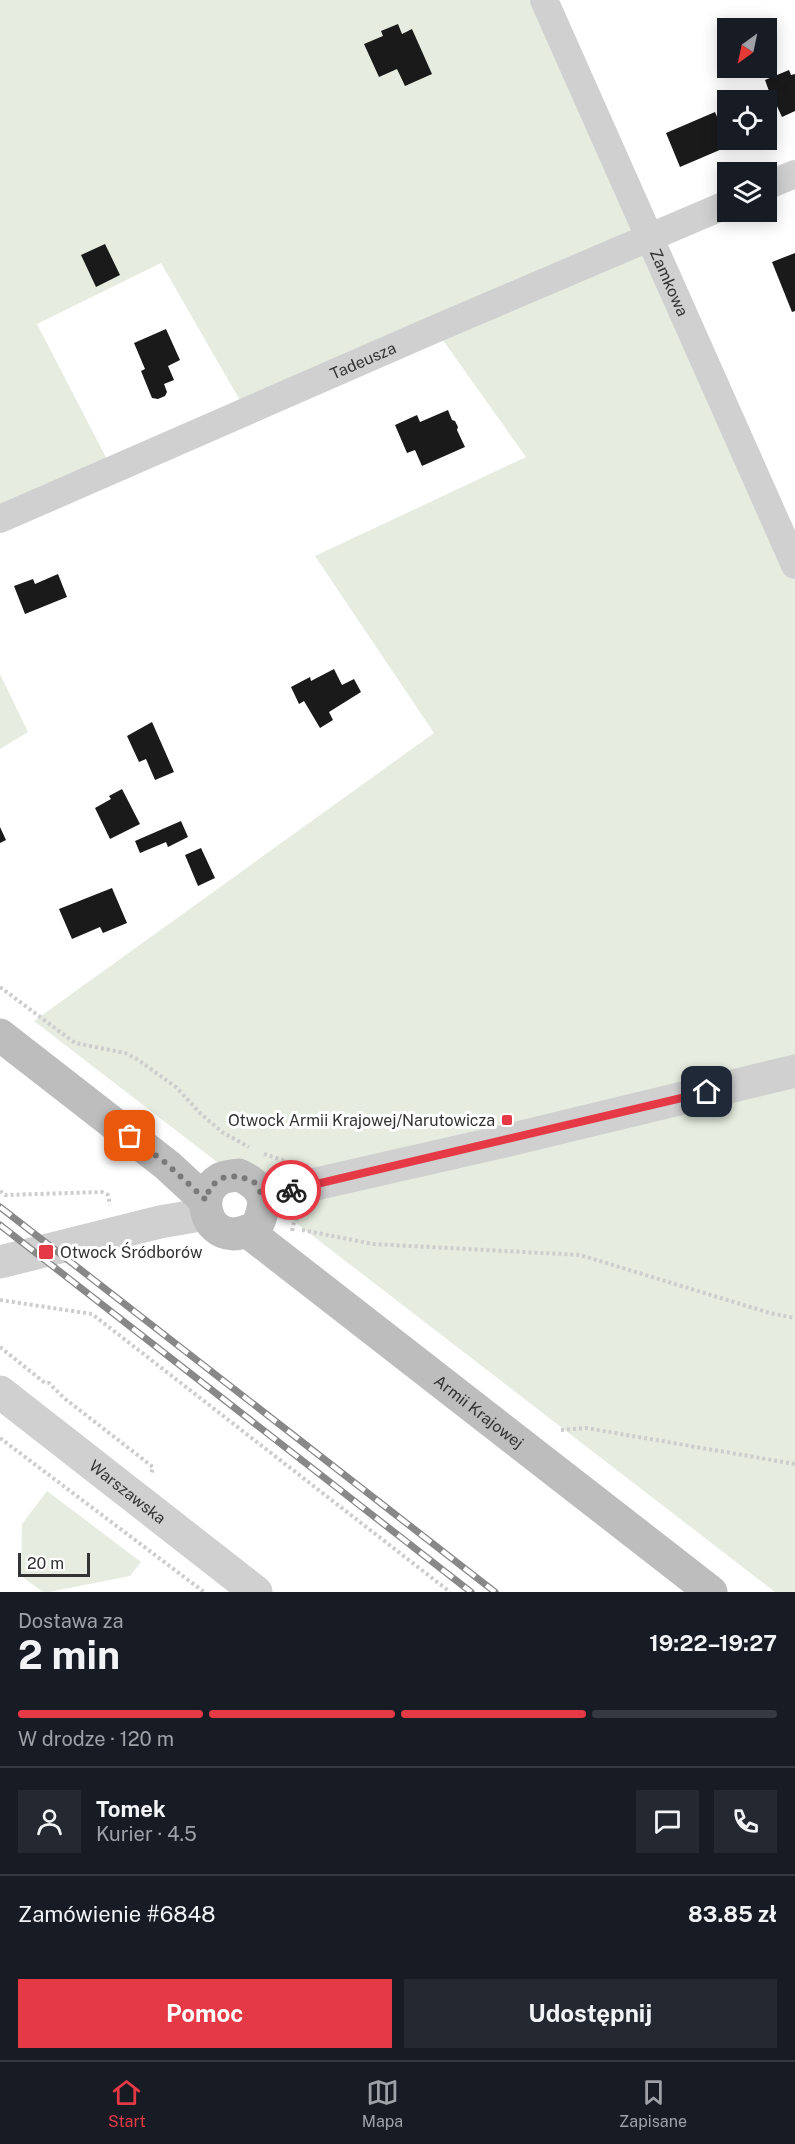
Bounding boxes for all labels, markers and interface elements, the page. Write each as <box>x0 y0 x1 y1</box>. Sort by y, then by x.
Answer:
north arrow <box>717 18 777 78</box>
map controls <box>717 18 777 222</box>
button: locate <box>717 90 777 150</box>
button: layers <box>717 162 777 222</box>
street label: Zamkowa <box>646 246 692 319</box>
street label: Tadeusza <box>327 338 399 384</box>
pin <box>681 1066 732 1117</box>
icon: home <box>690 1075 723 1108</box>
pin <box>104 1110 155 1161</box>
place label: Otwock Armii Krajowej/Narutowicza <box>228 1111 495 1130</box>
marker: Otwock Armii Krajowej/Narutowicza <box>500 1113 514 1127</box>
icon: bag <box>113 1119 146 1152</box>
courier <box>261 1160 321 1220</box>
icon: bike <box>275 1174 308 1207</box>
place label: Otwock Śródborów <box>60 1242 203 1262</box>
marker: Otwock Śródborów <box>37 1243 55 1261</box>
street label: Armii Krajowej <box>430 1371 527 1453</box>
street label: Warszawska <box>85 1456 170 1528</box>
scale bar <box>18 1550 90 1578</box>
text: 20 m <box>27 1554 64 1573</box>
text: Dostawa za <box>18 1609 124 1633</box>
text: 19:22–19:27 <box>649 1630 777 1656</box>
text: 2 min <box>18 1632 120 1678</box>
text: W drodze · 120 m <box>18 1727 174 1751</box>
button: person <box>18 1790 81 1853</box>
button: chat <box>636 1790 699 1853</box>
button: phone <box>714 1790 777 1853</box>
text: Tomek <box>96 1796 166 1822</box>
text: Kurier · 4.5 <box>96 1822 197 1846</box>
text: Zamówienie #6848 <box>18 1901 216 1927</box>
text: 83.85 zł <box>688 1901 777 1927</box>
button: Pomoc <box>18 1979 392 2048</box>
button: Udostępnij <box>404 1979 777 2048</box>
tab: Start <box>108 2076 146 2131</box>
tab: Mapa <box>362 2076 403 2131</box>
tab: Zapisane <box>619 2076 687 2131</box>

